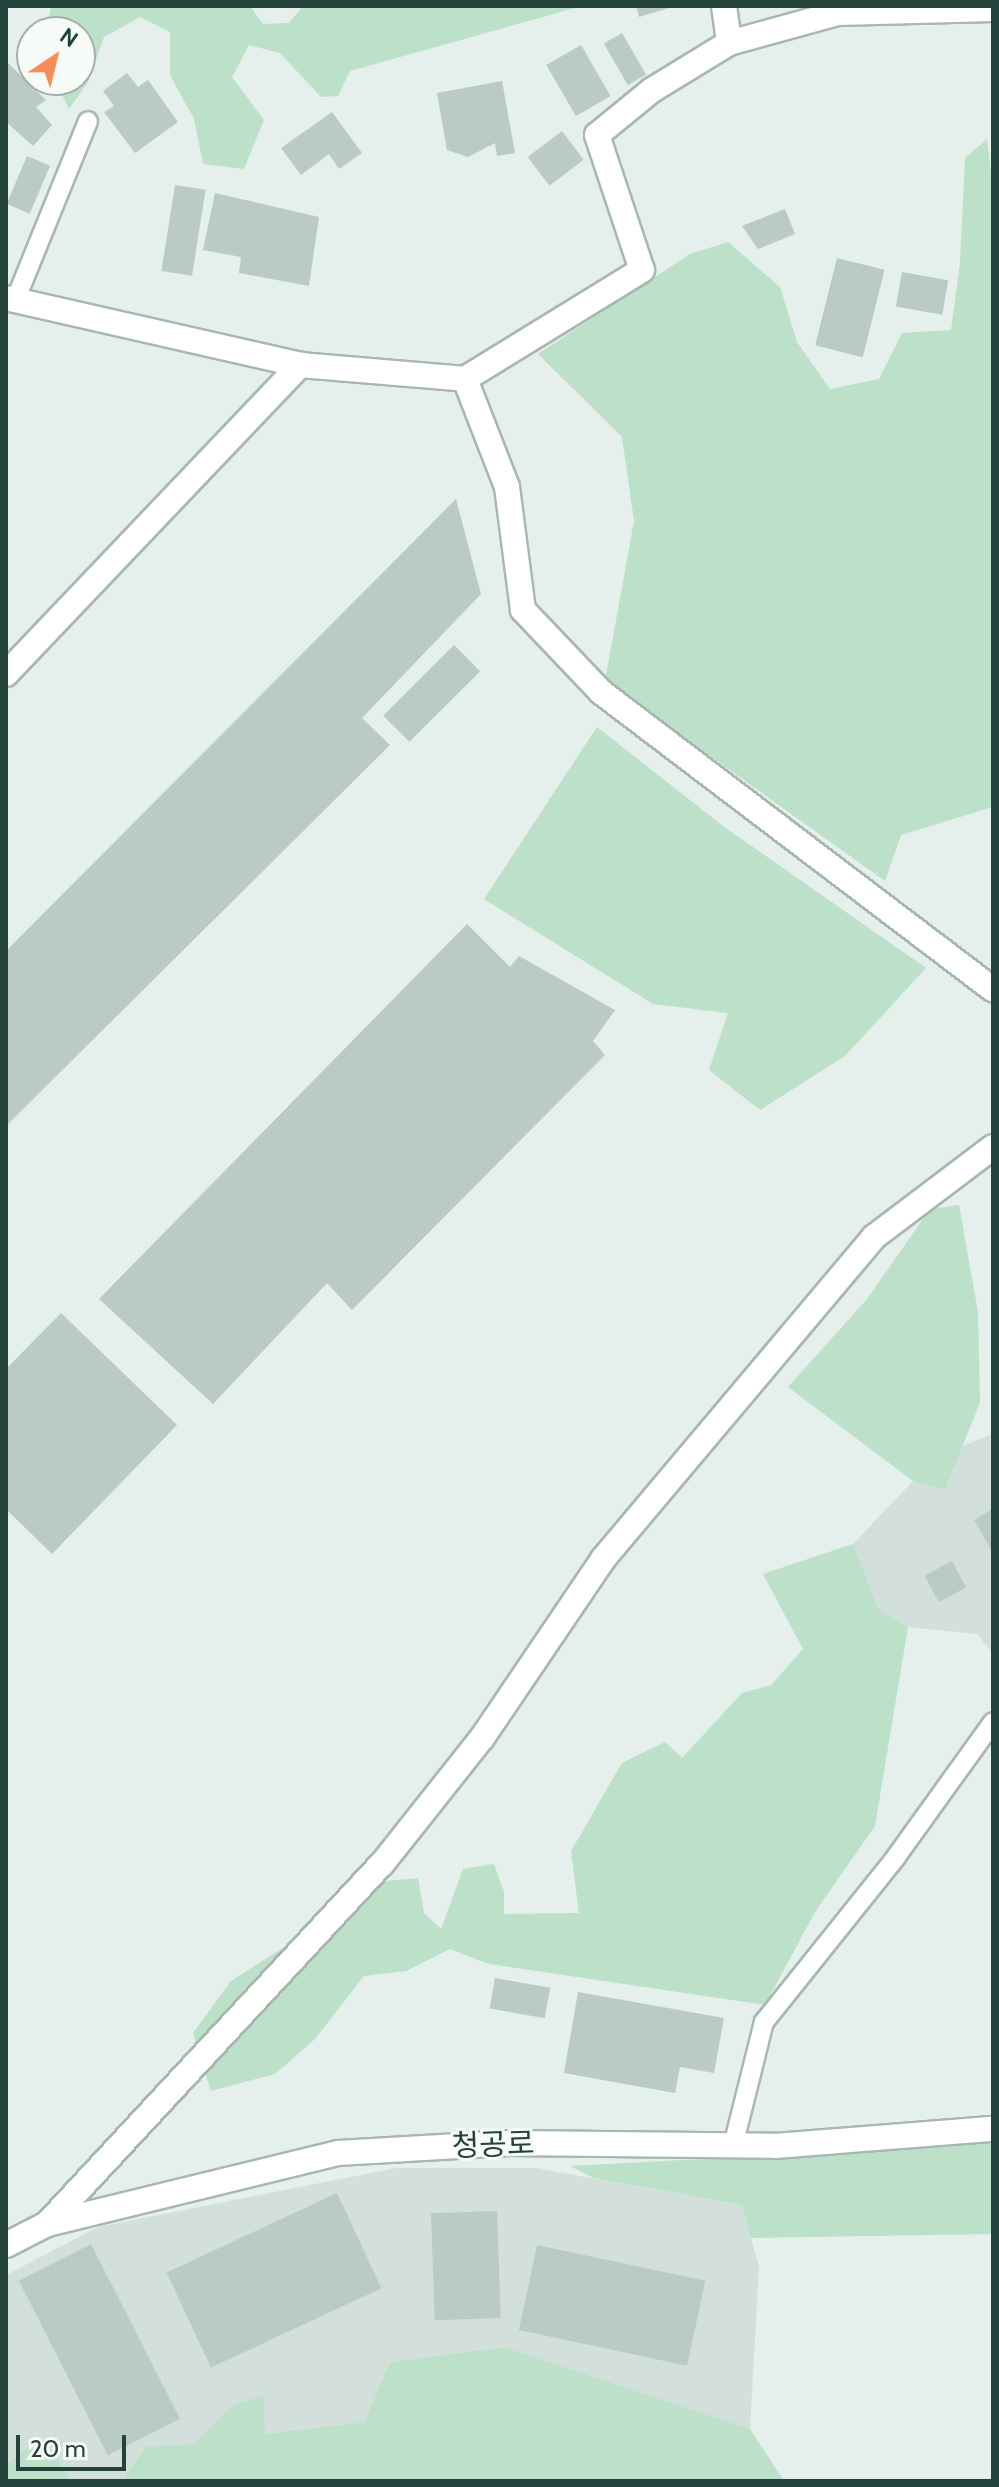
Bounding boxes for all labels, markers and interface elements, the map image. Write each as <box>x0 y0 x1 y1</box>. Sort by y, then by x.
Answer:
north arrow <box>16 16 96 96</box>
text: N <box>55 22 83 53</box>
street label: 청공로 <box>451 2126 535 2164</box>
scale bar <box>20 2419 130 2469</box>
text: 20 m <box>30 2434 86 2463</box>

